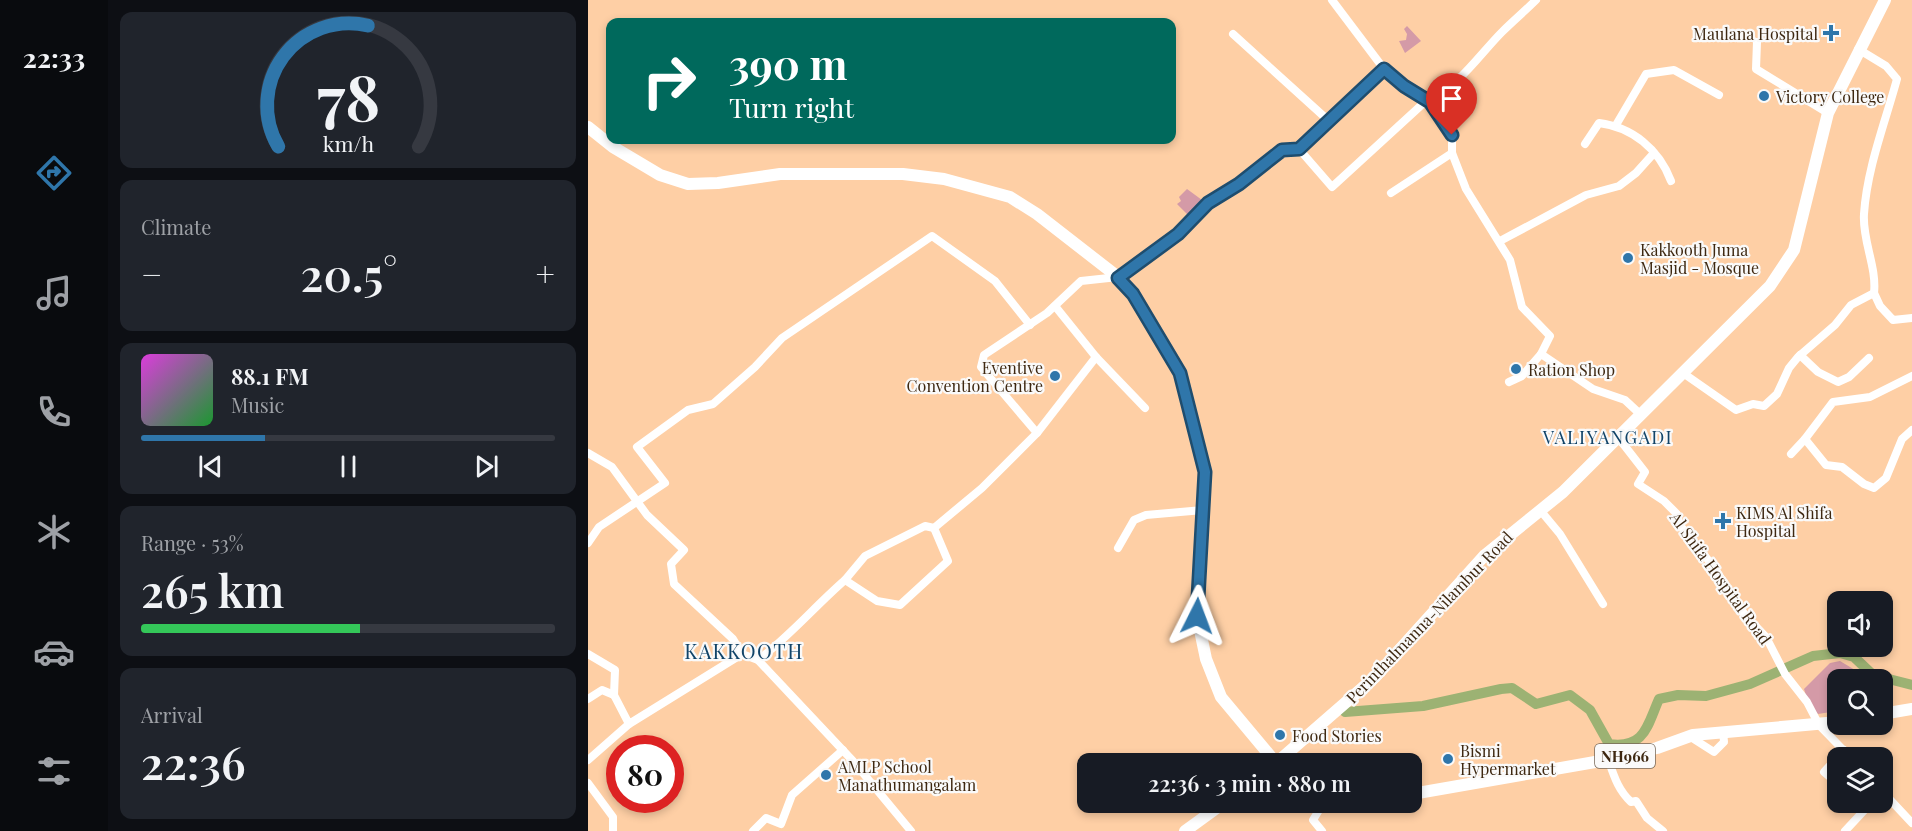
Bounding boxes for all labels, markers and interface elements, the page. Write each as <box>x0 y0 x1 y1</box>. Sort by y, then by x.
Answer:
place label: Maulana Hospital <box>1693 23 1818 44</box>
marker: Maulana Hospital <box>1822 24 1840 42</box>
text: 390 m <box>729 35 848 91</box>
text: 22:33 <box>23 39 85 75</box>
icon: right <box>630 42 708 120</box>
text: 78 <box>316 53 380 137</box>
pin <box>1426 73 1477 135</box>
icon: arrive <box>1435 82 1468 115</box>
place label: Victory College <box>1775 86 1884 107</box>
text: Turn right <box>729 89 854 125</box>
marker: Victory College <box>1757 89 1771 103</box>
text: km/h <box>322 129 374 157</box>
icon: directions <box>33 152 75 194</box>
text: Climate <box>141 213 211 240</box>
place label: Kakkooth Juma Masjid - Mosque <box>1640 239 1759 278</box>
text: 20.5° <box>301 243 397 303</box>
text: − <box>141 251 162 295</box>
text: + <box>536 251 555 295</box>
marker: Kakkooth Juma Masjid - Mosque <box>1621 251 1635 265</box>
icon: music <box>33 272 75 314</box>
place label: Eventive Convention Centre <box>907 357 1043 396</box>
place label: Ration Shop <box>1528 359 1615 380</box>
text: 88.1 FM <box>231 361 309 391</box>
marker: Ration Shop <box>1509 362 1523 376</box>
marker: Eventive Convention Centre <box>1048 369 1062 383</box>
icon: phone <box>33 391 75 433</box>
text: Music <box>231 391 284 418</box>
district label: VALIYANGADI <box>1542 425 1673 449</box>
icon: previous <box>194 450 227 483</box>
icon: pause <box>332 450 365 483</box>
icon: next <box>470 450 503 483</box>
place label: KIMS Al Shifa Hospital <box>1736 502 1833 541</box>
street label: Al Shifa Hospital Road <box>1665 507 1776 648</box>
icon: climate <box>33 511 75 553</box>
marker: KIMS Al Shifa Hospital <box>1714 512 1732 530</box>
street label: Perinthalmanna-Nilambur Road <box>1341 527 1517 707</box>
text: Range · 53% <box>141 529 244 556</box>
text: 265 km <box>141 559 284 619</box>
position arrow <box>1165 584 1229 648</box>
map controls <box>1827 591 1893 813</box>
button: sound <box>1827 591 1893 657</box>
icon: car <box>33 631 75 673</box>
district label: KAKKOOTH <box>684 637 804 664</box>
button: search <box>1827 669 1893 735</box>
text: Arrival <box>141 701 203 728</box>
place label: Food Stories <box>1292 725 1382 746</box>
marker: Food Stories <box>1273 728 1287 742</box>
text: 22:36 <box>141 731 246 791</box>
speed limit sign: 80 <box>606 735 684 813</box>
place label: Bismi Hypermarket <box>1460 740 1556 779</box>
road number: NH966 <box>1595 744 1655 768</box>
button: layers <box>1827 747 1893 813</box>
icon: filters <box>33 750 75 792</box>
marker: Bismi Hypermarket <box>1441 752 1455 766</box>
place label: AMLP School Manathumangalam <box>837 756 976 795</box>
marker: AMLP School Manathumangalam <box>819 768 833 782</box>
text: 22:36 · 3 min · 880 m <box>1148 768 1351 798</box>

